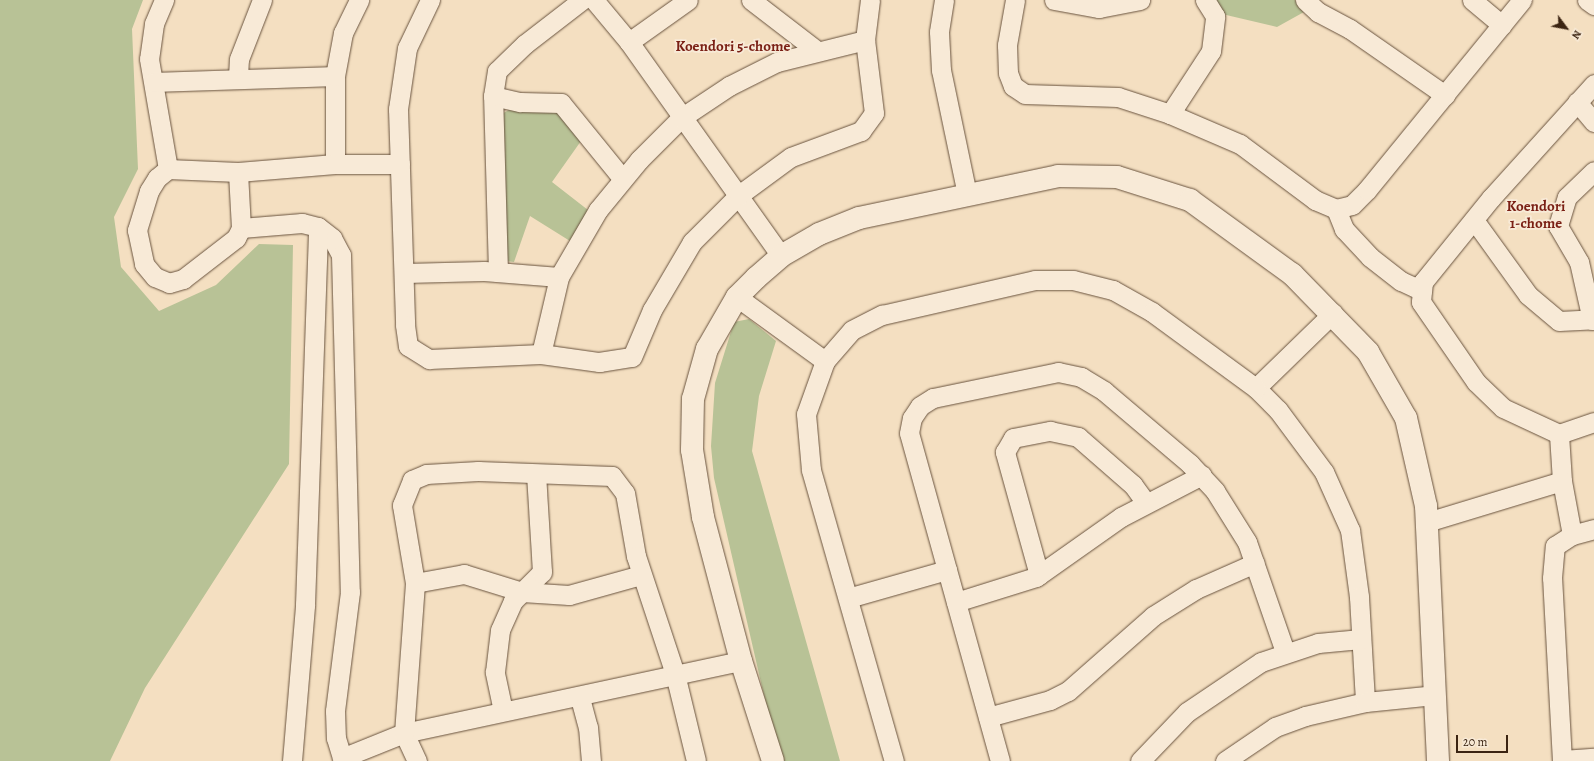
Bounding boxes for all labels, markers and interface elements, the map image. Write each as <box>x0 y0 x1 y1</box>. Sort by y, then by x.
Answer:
north arrow <box>1546 8 1586 48</box>
text: N <box>1568 27 1585 42</box>
district label: Koendori 5-chome <box>676 38 790 56</box>
district label: Koendori 1-chome <box>1507 197 1565 232</box>
scale bar <box>1458 727 1510 753</box>
text: 20 m <box>1463 734 1487 750</box>

